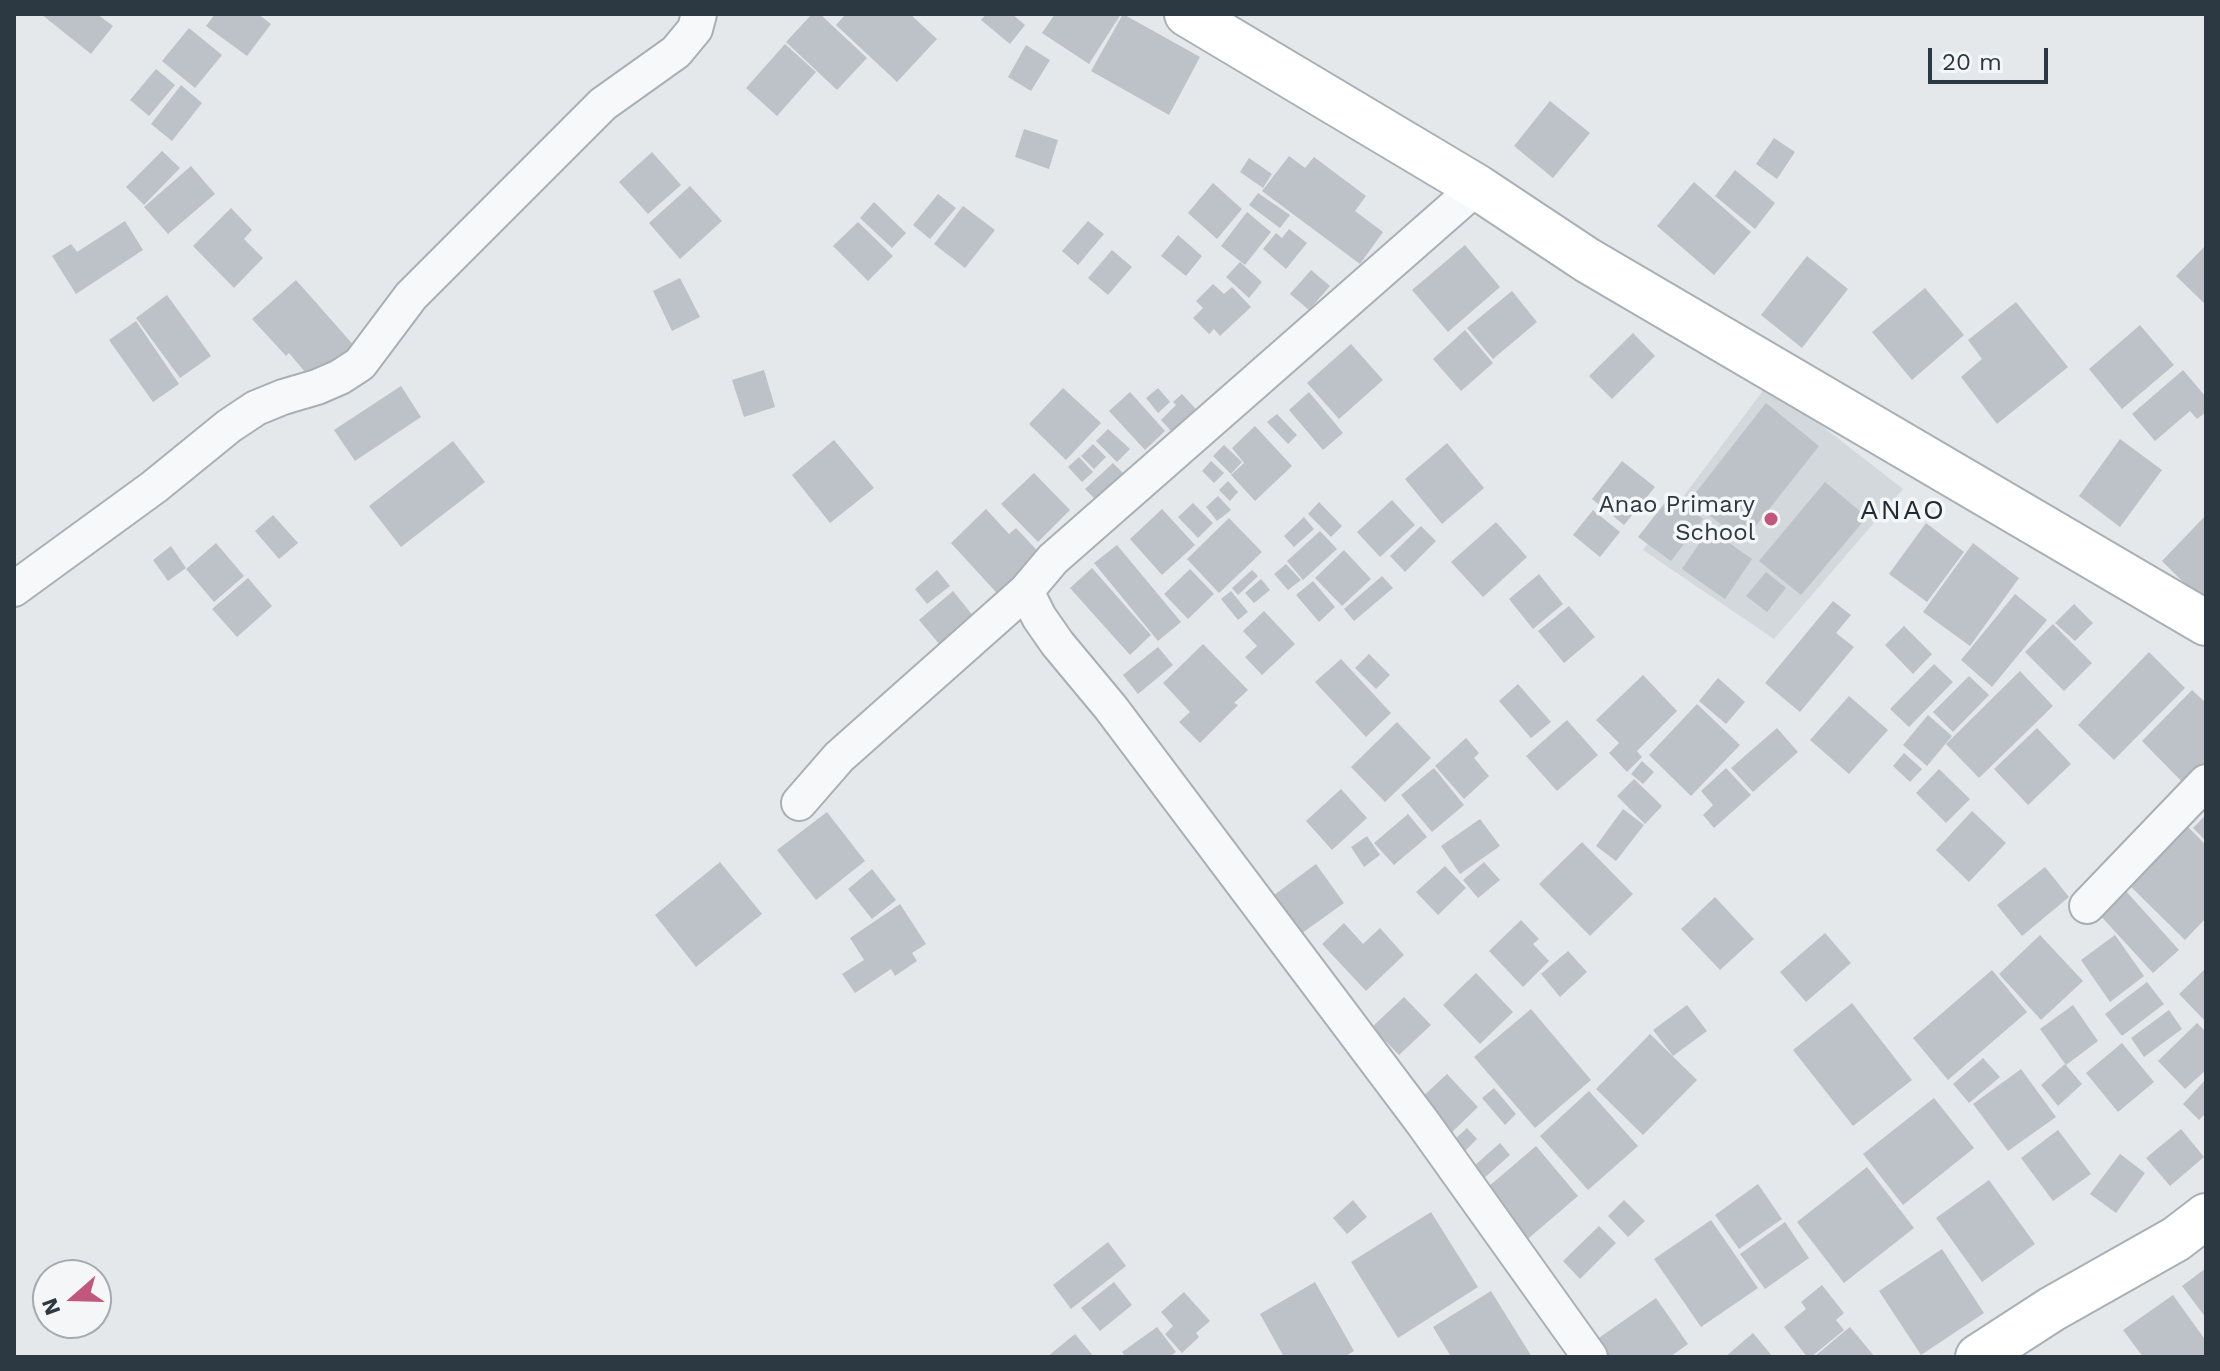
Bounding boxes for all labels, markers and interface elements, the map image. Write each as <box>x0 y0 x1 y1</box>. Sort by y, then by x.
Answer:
scale bar <box>1932 32 2052 82</box>
text: 20 m <box>1942 48 2002 76</box>
place label: Anao Primary School <box>1599 491 1755 547</box>
district label: ANAO <box>1860 494 1946 528</box>
marker: Anao Primary School <box>1762 510 1780 528</box>
north arrow <box>32 1259 112 1339</box>
text: N <box>36 1295 65 1319</box>

